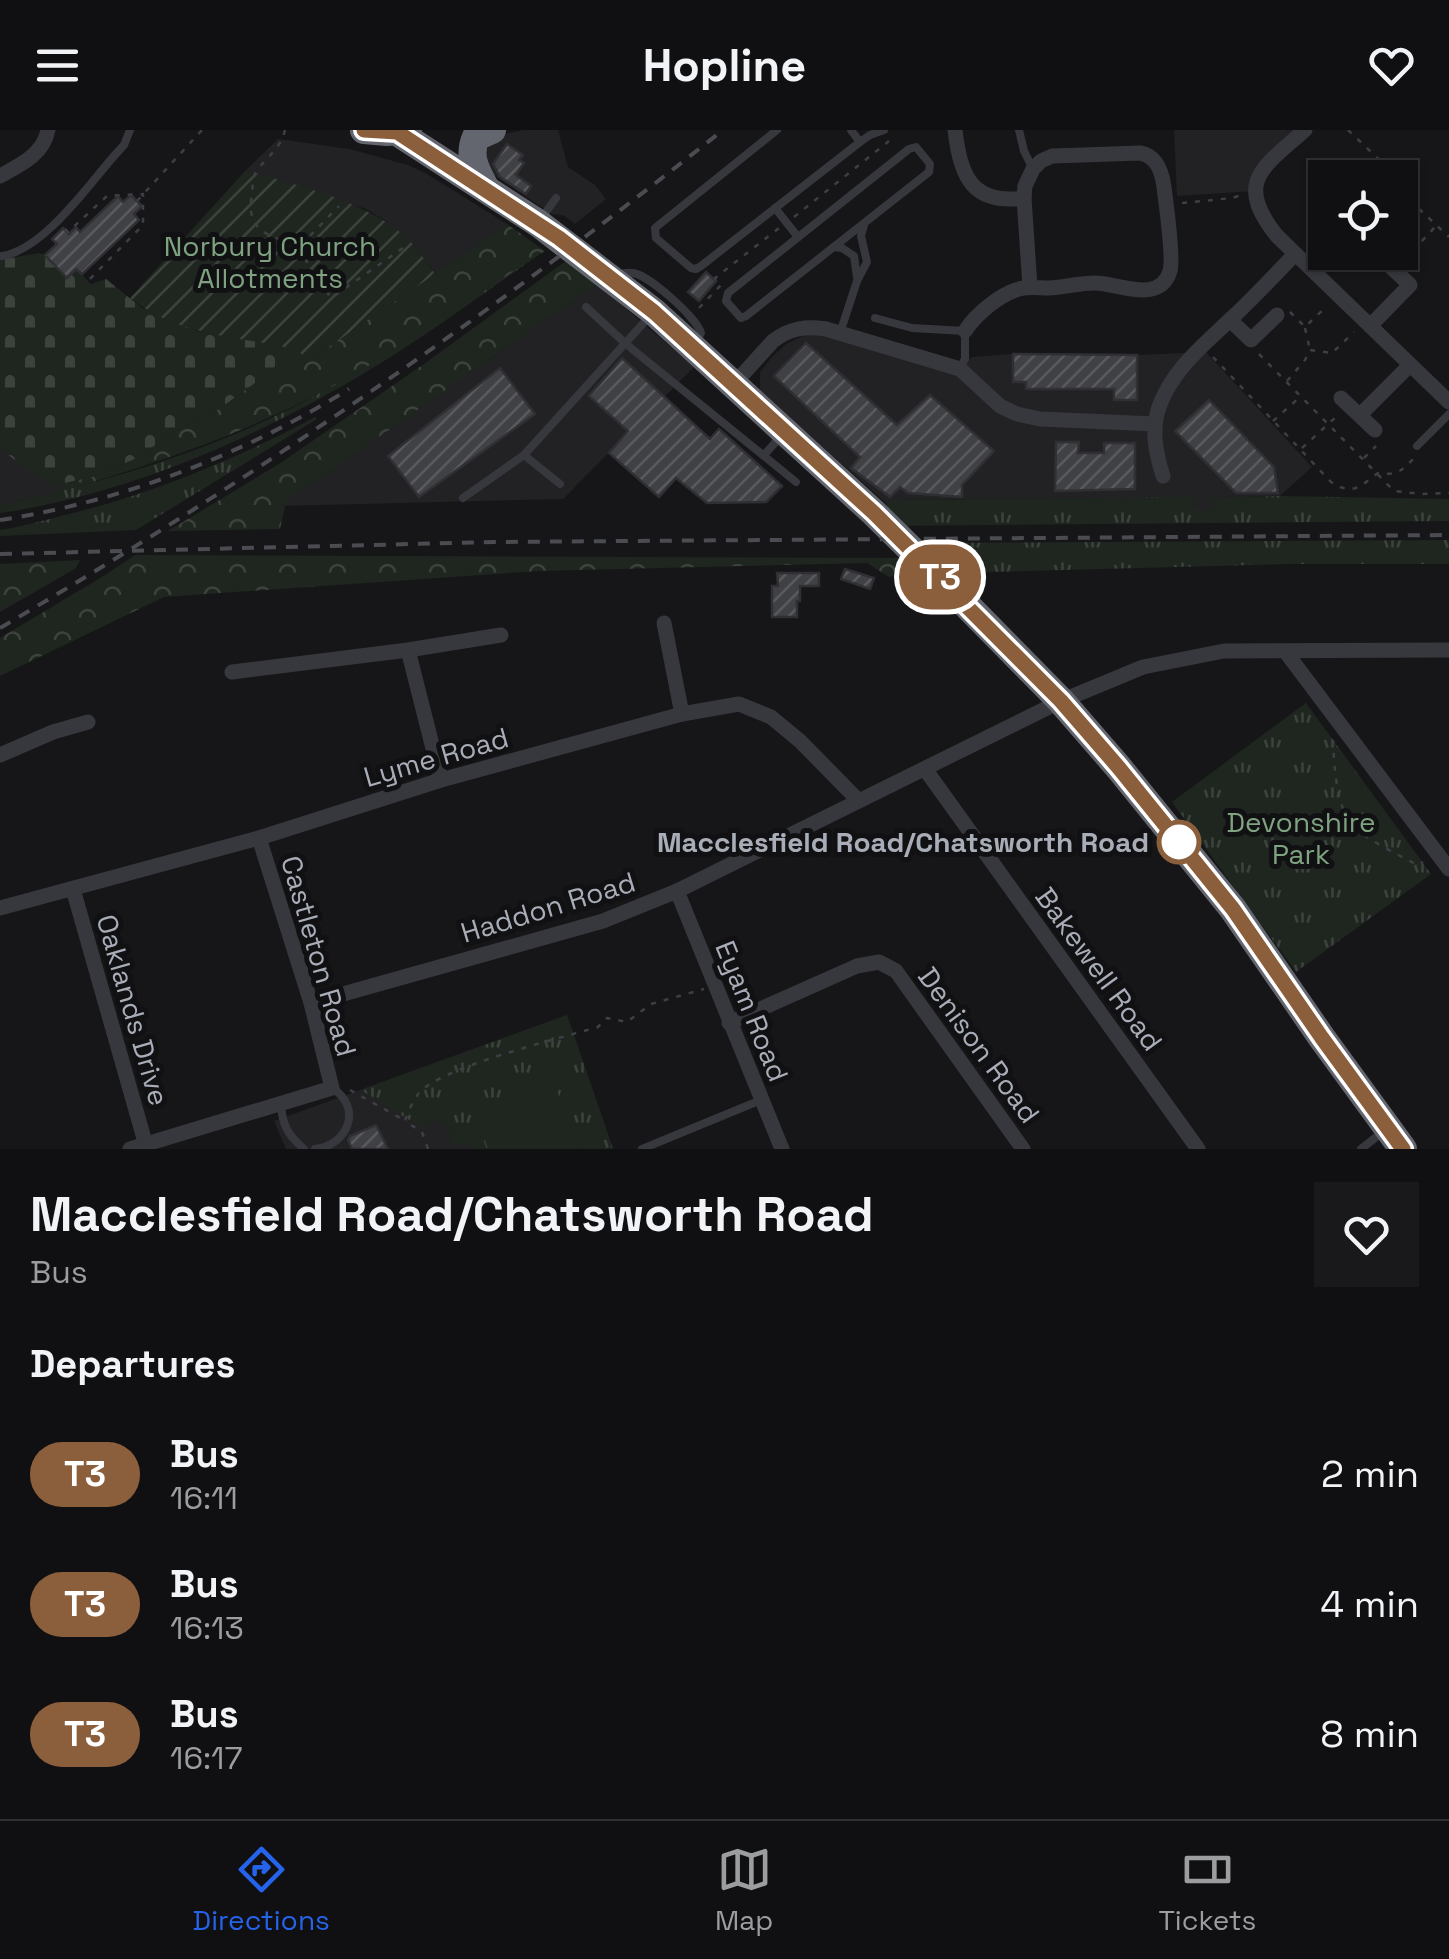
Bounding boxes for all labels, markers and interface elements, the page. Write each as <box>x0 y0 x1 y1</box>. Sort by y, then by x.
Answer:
text: Hopline <box>643 37 806 94</box>
icon: menu <box>30 38 85 93</box>
icon: heart <box>1364 38 1419 93</box>
map controls <box>1308 160 1418 270</box>
button: locate <box>1308 160 1418 270</box>
park label: Norbury Church Allotments <box>164 228 376 296</box>
line badge: T3 <box>895 544 985 610</box>
text: T3 <box>919 555 961 599</box>
street label: Lyme Road <box>359 719 513 795</box>
park label: Devonshire Park <box>1227 804 1375 872</box>
marker: Macclesfield Road/Chatsworth Road <box>1158 821 1200 863</box>
place label: Macclesfield Road/Chatsworth Road <box>657 824 1149 860</box>
street label: Castleton Road <box>273 852 365 1060</box>
street label: Haddon Road <box>456 863 640 951</box>
street label: Bakewell Road <box>1028 880 1170 1058</box>
street label: Oaklands Drive <box>89 910 177 1110</box>
street label: Eyam Road <box>707 935 797 1087</box>
street label: Denison Road <box>910 960 1048 1130</box>
button: heart <box>1314 1182 1419 1287</box>
text: Macclesfield Road/Chatsworth Road <box>30 1184 874 1245</box>
text: Bus <box>30 1252 88 1292</box>
text: Departures <box>30 1340 235 1388</box>
text: Bus <box>170 1430 239 1478</box>
text: 2 min <box>1321 1450 1419 1498</box>
text: T3 <box>64 1452 106 1496</box>
text: 16:11 <box>170 1478 238 1518</box>
text: Bus <box>170 1560 239 1608</box>
text: 4 min <box>1320 1580 1419 1628</box>
text: T3 <box>64 1582 106 1626</box>
text: 16:13 <box>170 1608 244 1648</box>
text: Bus <box>170 1690 239 1738</box>
text: 8 min <box>1320 1710 1419 1758</box>
text: T3 <box>64 1712 106 1756</box>
text: 16:17 <box>170 1738 242 1778</box>
tab: Directions <box>193 1842 330 1938</box>
tab: Map <box>715 1842 773 1938</box>
tab: Tickets <box>1159 1842 1256 1938</box>

